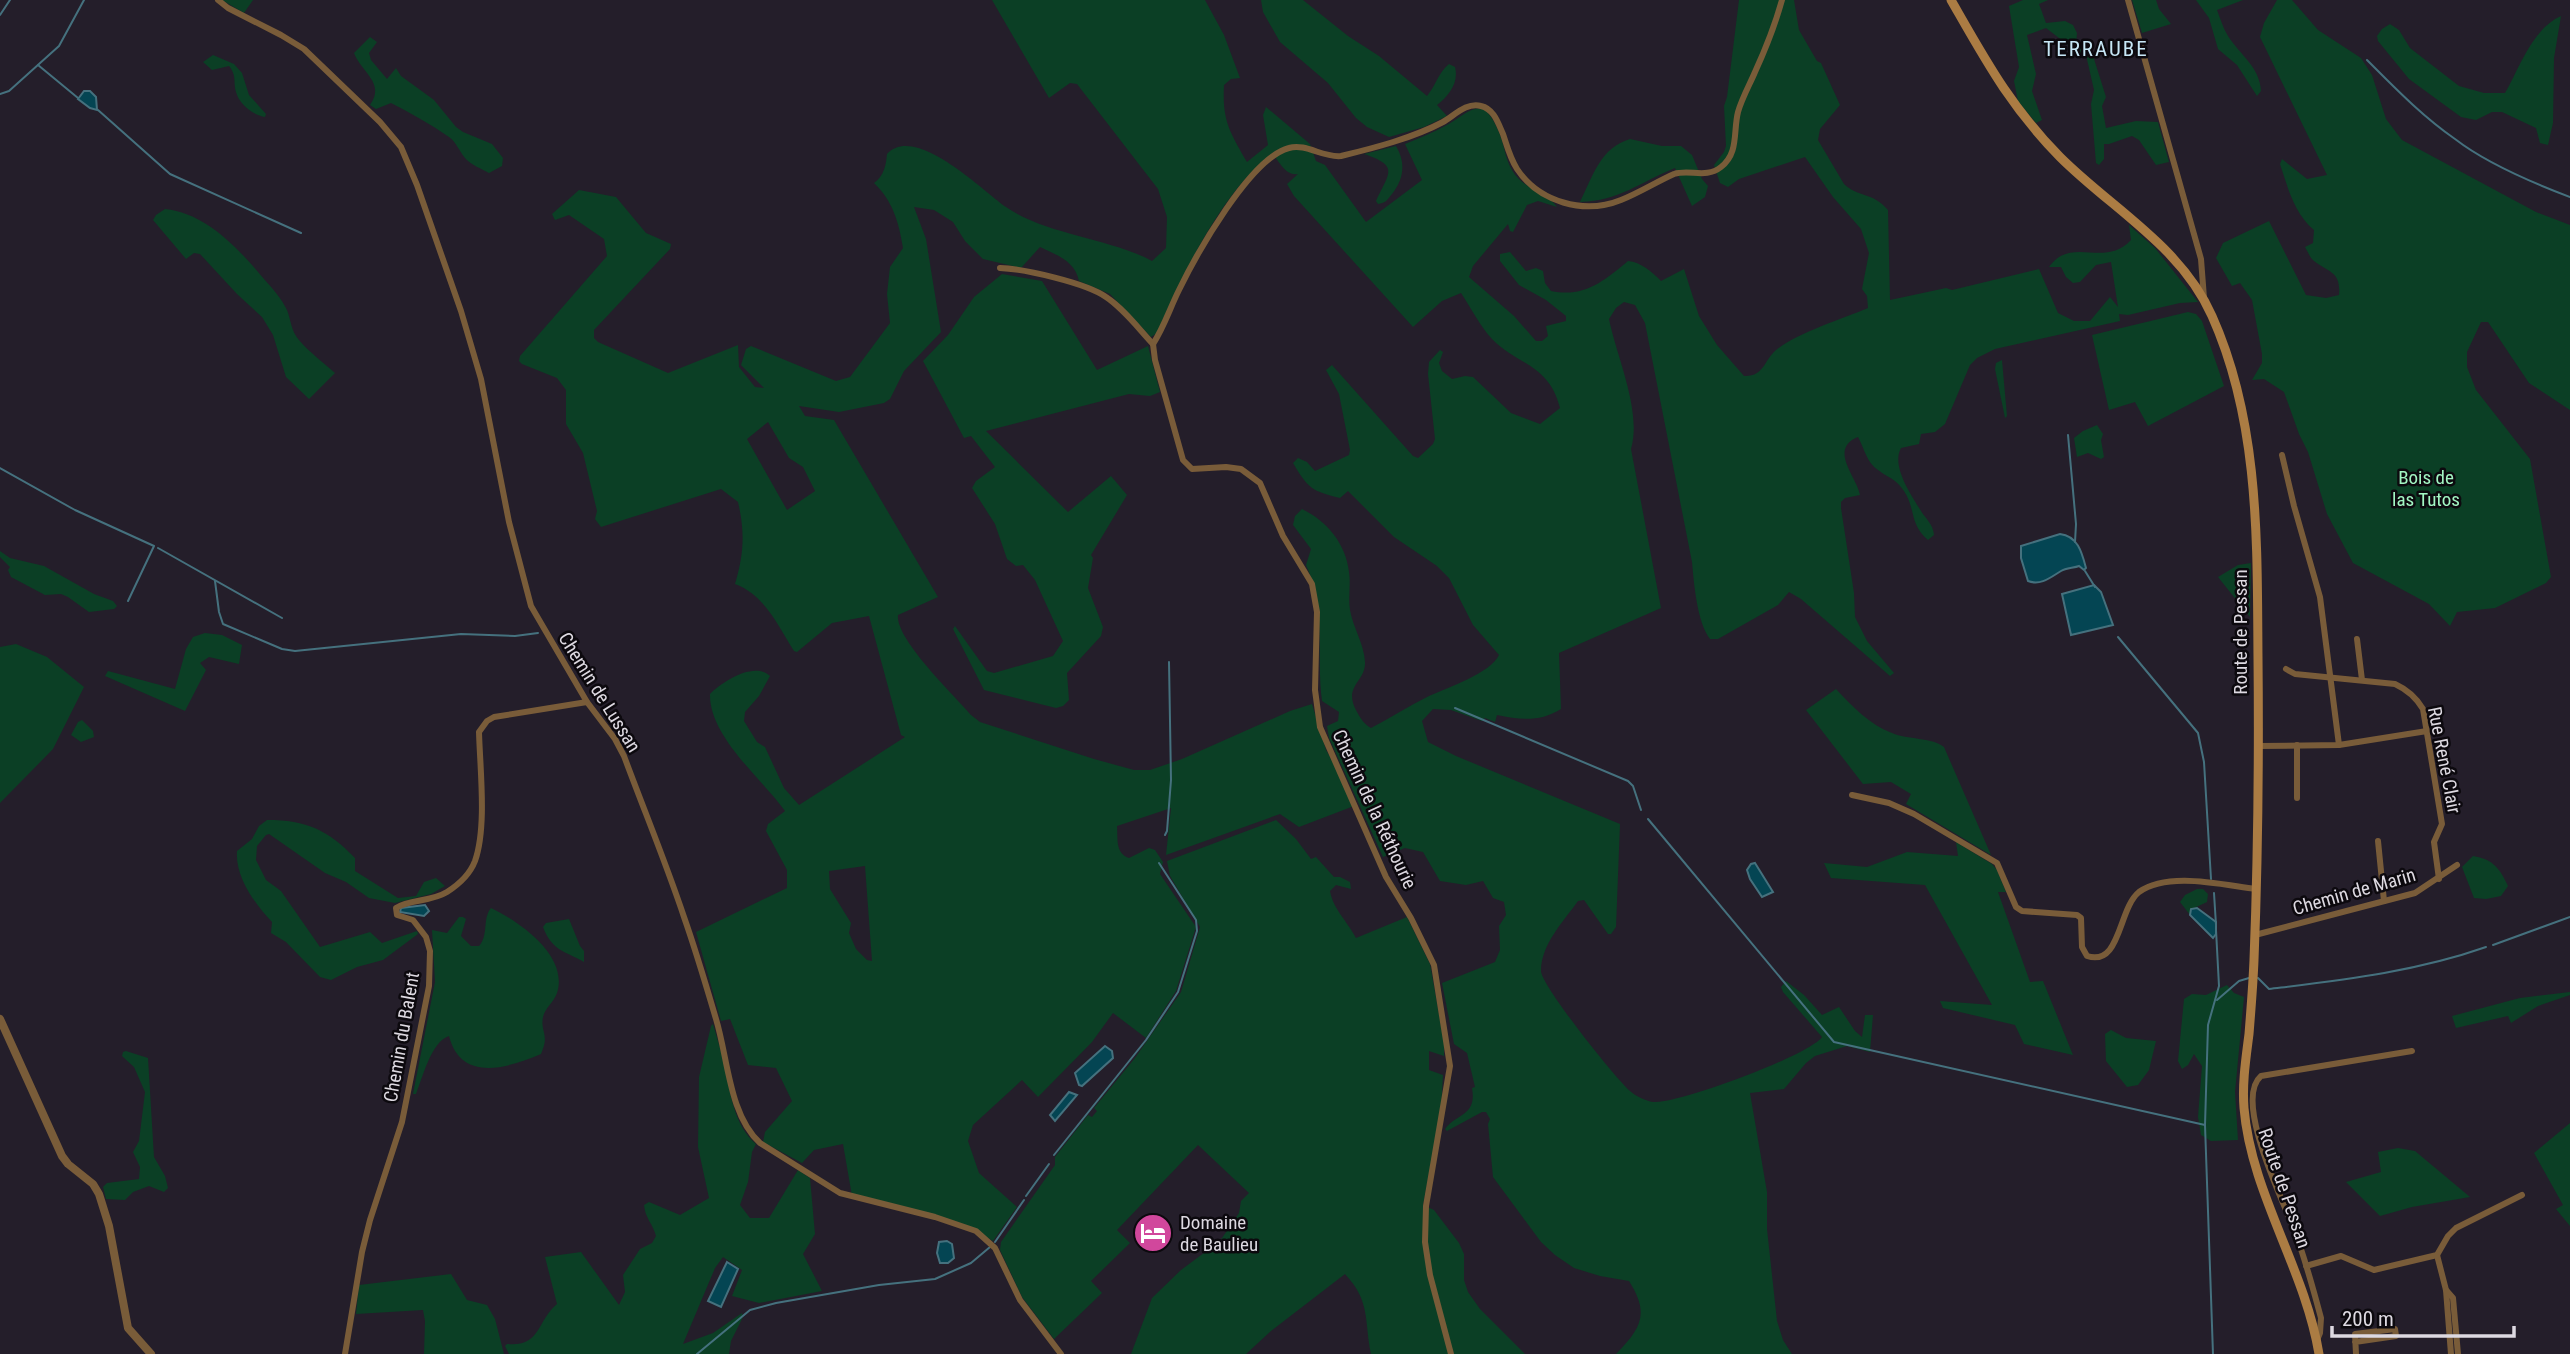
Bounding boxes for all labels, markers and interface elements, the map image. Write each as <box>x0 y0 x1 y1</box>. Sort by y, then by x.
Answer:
district label: TERRAUBE <box>2043 37 2149 61</box>
park label: Bois de las Tutos <box>2392 466 2460 511</box>
street label: Route de Pessan <box>2229 569 2252 695</box>
street label: Chemin de Lussan <box>553 628 646 757</box>
street label: Rue René Clair <box>2423 705 2466 816</box>
street label: Chemin de la Réthourie <box>1328 726 1422 893</box>
street label: Chemin de Marin <box>2290 863 2418 920</box>
street label: Chemin du Balent <box>379 970 424 1104</box>
street label: Route de Pessan <box>2253 1125 2316 1251</box>
place label: Domaine de Baulieu <box>1180 1211 1258 1256</box>
hotel icon: Domaine de Baulieu <box>1132 1212 1174 1254</box>
scale bar <box>2332 1294 2514 1338</box>
text: 200 m <box>2342 1307 2394 1331</box>

